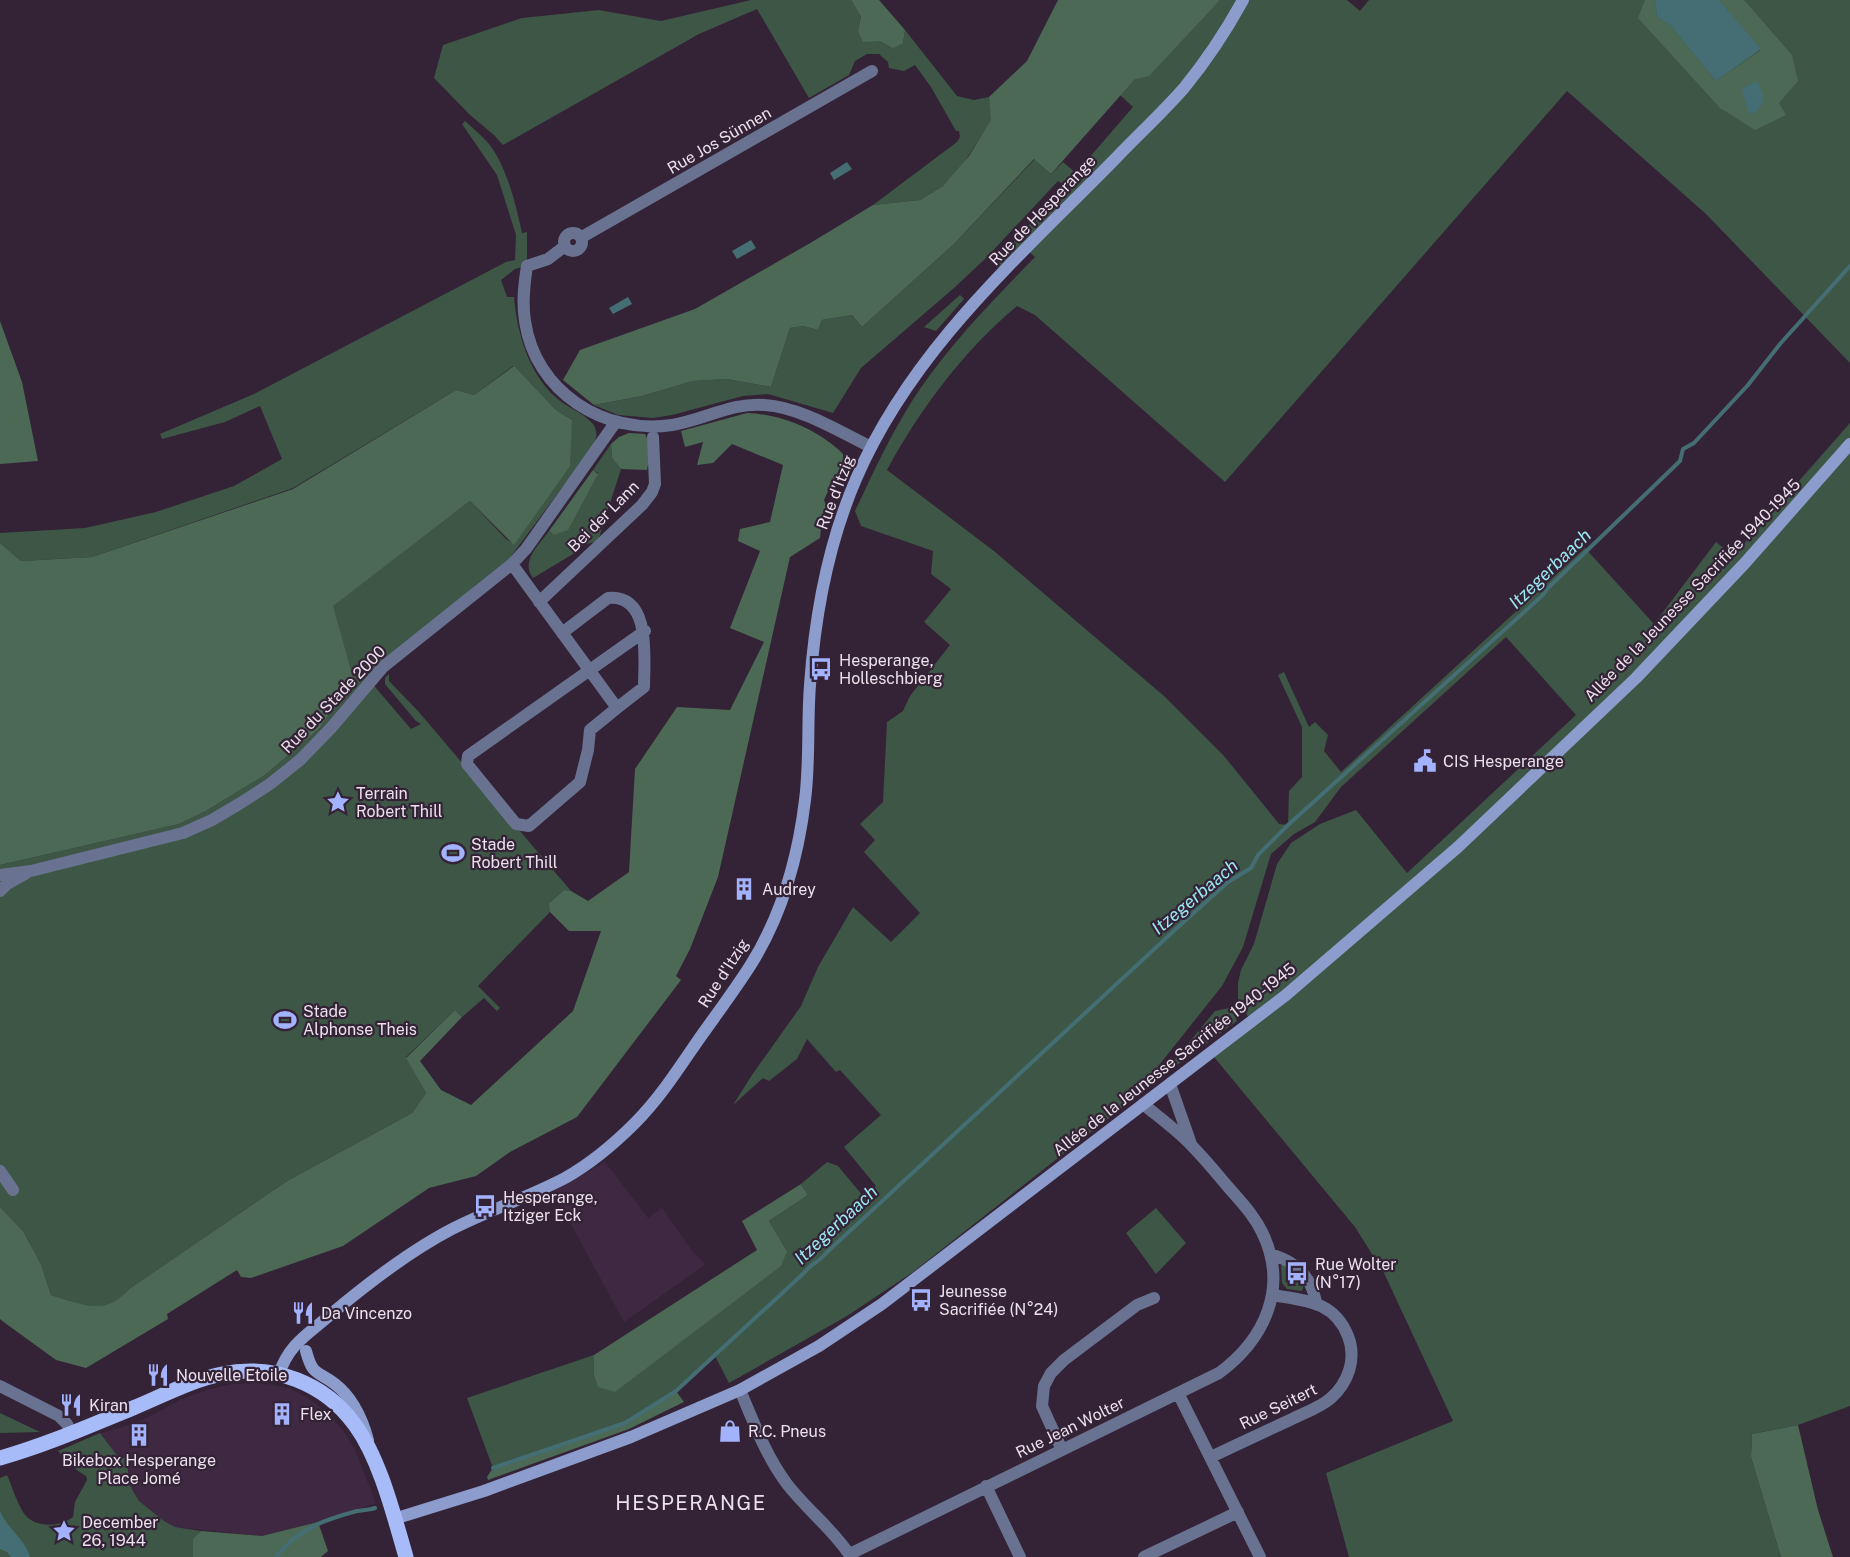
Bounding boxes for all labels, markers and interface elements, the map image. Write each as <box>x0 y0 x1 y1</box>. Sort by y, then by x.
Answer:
street label: Rue Jos Sünnen <box>664 103 775 178</box>
street label: Rue de Hesperange <box>985 151 1100 269</box>
street label: Rue d'Itzig <box>813 452 858 532</box>
street label: Allée de la Jeunesse Sacrifiée 1940-1945 <box>1581 475 1804 706</box>
street label: Bei der Lann <box>564 477 643 556</box>
water label: Itzegerbaach <box>1504 524 1595 613</box>
street label: Rue du Stade 2000 <box>277 642 390 757</box>
place label: Hesperange, Holleschbierg <box>839 651 943 688</box>
bus stop icon: Hesperange, Holleschbierg <box>808 656 834 682</box>
public building icon: CIS Hesperange <box>1412 748 1438 774</box>
place label: CIS Hesperange <box>1443 752 1564 771</box>
place label: Terrain Robert Thill <box>356 784 443 821</box>
place icon: Terrain Robert Thill <box>325 789 351 815</box>
place label: Stade Robert Thill <box>471 835 558 872</box>
sports icon: Stade Robert Thill <box>440 840 466 866</box>
water label: Itzegerbaach <box>1147 855 1242 939</box>
building icon: Audrey <box>731 876 757 902</box>
place label: Audrey <box>762 880 816 899</box>
street label: Rue d'Itzig <box>694 935 753 1011</box>
street label: Allée de la Jeunesse Sacrifiée 1940-1945 <box>1049 959 1299 1160</box>
place label: Stade Alphonse Theis <box>303 1002 417 1039</box>
sports icon: Stade Alphonse Theis <box>272 1007 298 1033</box>
water label: Itzegerbaach <box>790 1181 881 1268</box>
place label: Hesperange, Itziger Eck <box>503 1188 598 1225</box>
bus stop icon: Hesperange, Itziger Eck <box>472 1193 498 1219</box>
place label: Rue Wolter (N°17) <box>1315 1255 1397 1292</box>
bus stop icon: Rue Wolter (N°17) <box>1284 1260 1310 1286</box>
place label: Jeunesse Sacrifiée (N°24) <box>939 1282 1058 1319</box>
bus stop icon: Jeunesse Sacrifiée (N°24) <box>908 1287 934 1313</box>
restaurant icon: Da Vincenzo <box>290 1300 316 1326</box>
place label: Da Vincenzo <box>321 1304 412 1323</box>
restaurant icon: Nouvelle Etoile <box>145 1362 171 1388</box>
place label: Nouvelle Etoile <box>176 1366 287 1385</box>
street label: Rue Seitert <box>1236 1380 1320 1433</box>
restaurant icon: Kiran <box>58 1392 84 1418</box>
street label: Rue Jean Wolter <box>1013 1393 1128 1462</box>
place label: Kiran <box>89 1396 128 1415</box>
building icon: Flex <box>269 1401 295 1427</box>
place label: Flex <box>300 1405 331 1424</box>
shop icon: R.C. Pneus <box>717 1418 743 1444</box>
building icon: Bikebox Hesperange Place Jomé <box>126 1422 152 1448</box>
place label: R.C. Pneus <box>748 1422 826 1441</box>
place label: Bikebox Hesperange Place Jomé <box>62 1451 216 1488</box>
district label: HESPERANGE <box>615 1491 767 1515</box>
place label: December 26, 1944 <box>82 1513 159 1550</box>
place icon: December 26, 1944 <box>51 1518 77 1544</box>

